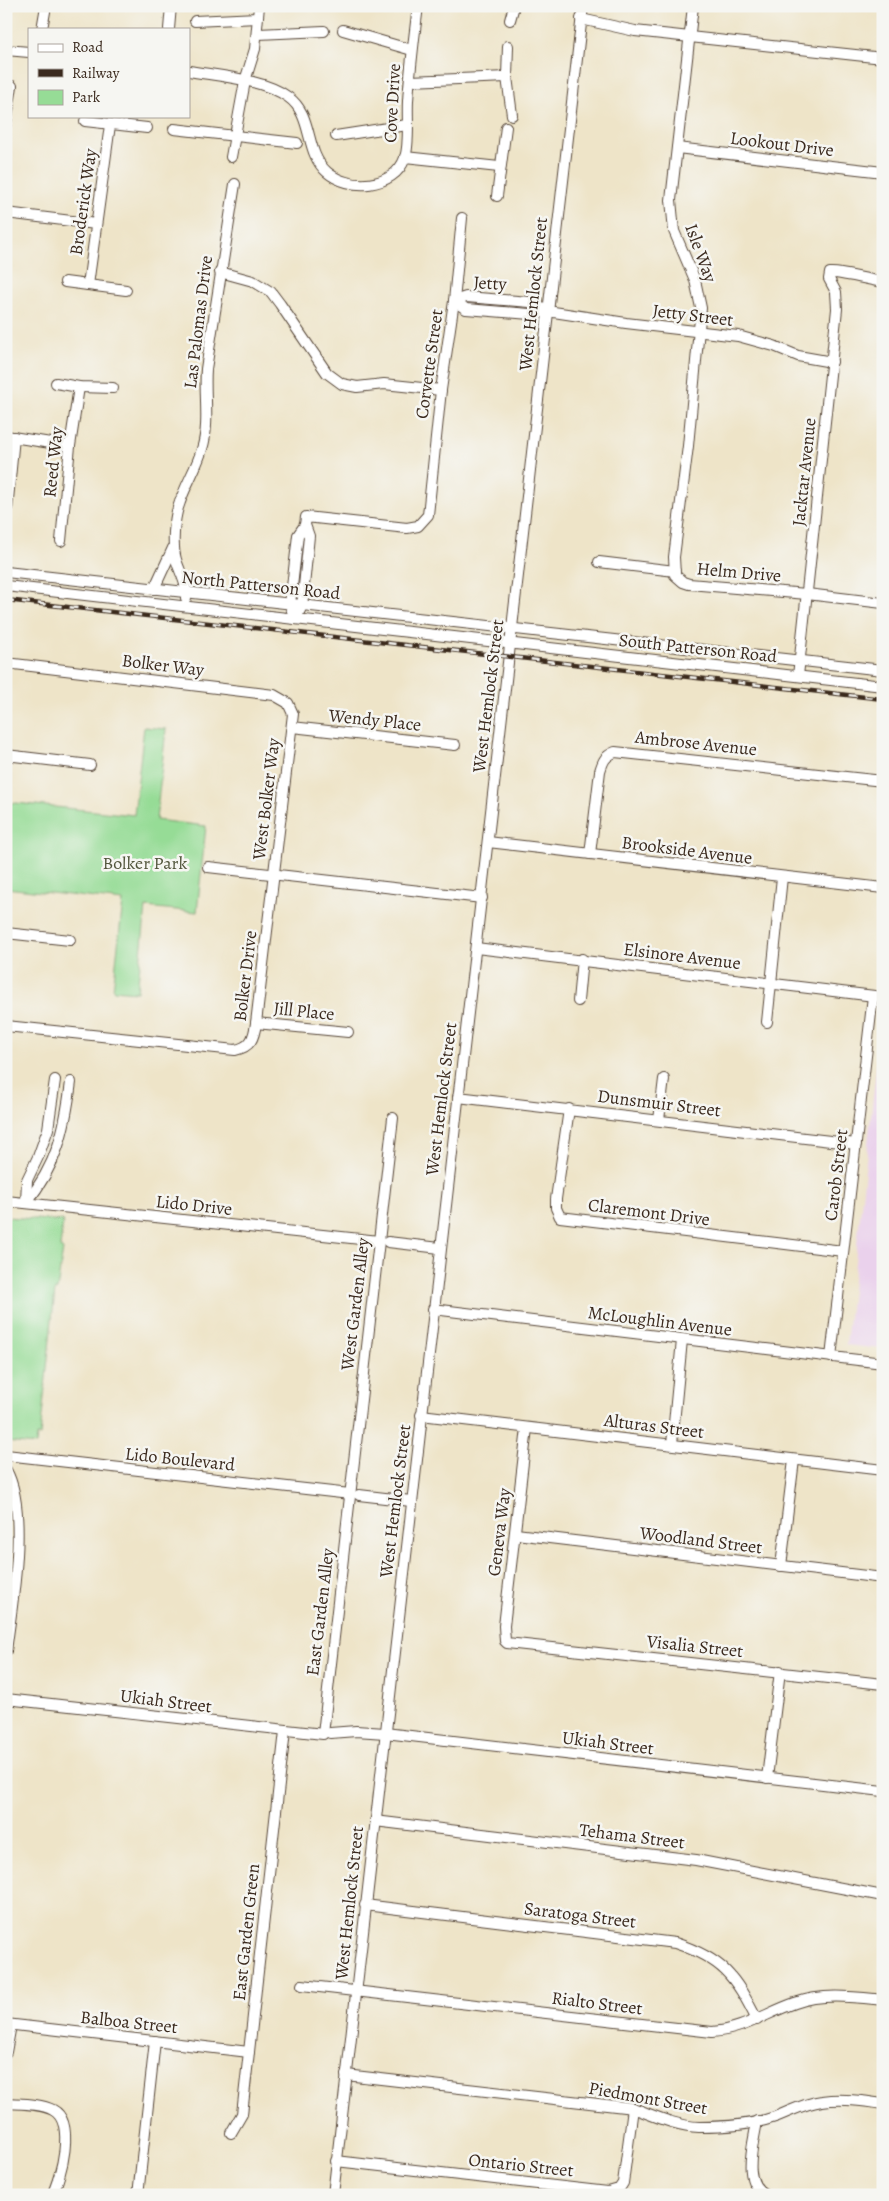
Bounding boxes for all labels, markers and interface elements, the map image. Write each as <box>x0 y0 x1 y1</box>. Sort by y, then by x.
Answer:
legend <box>28 28 190 118</box>
text: Road <box>72 37 104 57</box>
text: Railway <box>72 63 120 83</box>
street label: Cove Drive <box>378 63 406 143</box>
text: Park <box>72 87 101 107</box>
street label: Lookout Drive <box>729 126 835 162</box>
street label: Broderick Way <box>64 146 102 257</box>
street label: West Hemlock Street <box>513 216 553 373</box>
street label: Isle Way <box>679 220 723 287</box>
street label: Las Palomas Drive <box>178 254 218 390</box>
street label: Jetty <box>473 270 508 296</box>
street label: Jetty Street <box>651 298 735 332</box>
street label: Corvette Street <box>409 308 449 420</box>
street label: Jacktar Avenue <box>786 417 822 527</box>
street label: Reed Way <box>37 424 69 499</box>
street label: Helm Drive <box>696 556 782 588</box>
street label: North Patterson Road <box>180 565 342 605</box>
street label: West Hemlock Street <box>467 618 509 775</box>
street label: South Patterson Road <box>618 628 779 668</box>
street label: Bolker Way <box>121 648 206 682</box>
street label: Wendy Place <box>327 703 422 737</box>
street label: Ambrose Avenue <box>633 725 758 761</box>
street label: West Bolker Way <box>246 736 286 862</box>
street label: Brookside Avenue <box>620 830 754 870</box>
park label: Bolker Park <box>103 851 187 875</box>
street label: Bolker Drive <box>228 929 262 1023</box>
street label: Elsinore Avenue <box>622 937 742 975</box>
street label: Jill Place <box>272 996 336 1026</box>
street label: West Hemlock Street <box>420 1021 462 1178</box>
street label: Dunsmuir Street <box>596 1084 722 1122</box>
street label: Carob Street <box>818 1128 854 1222</box>
street label: Lido Drive <box>155 1189 233 1221</box>
street label: Claremont Drive <box>587 1193 711 1231</box>
street label: West Garden Alley <box>335 1235 375 1373</box>
street label: McLoughlin Avenue <box>587 1300 733 1342</box>
street label: Alturas Street <box>602 1408 705 1444</box>
street label: West Hemlock Street <box>374 1423 416 1580</box>
street label: Lido Boulevard <box>124 1441 237 1477</box>
street label: Geneva Way <box>482 1486 516 1577</box>
street label: Woodland Street <box>637 1520 764 1559</box>
street label: East Garden Alley <box>300 1546 340 1677</box>
street label: Visalia Street <box>645 1629 744 1663</box>
street label: Ukiah Street <box>119 1683 213 1719</box>
street label: Ukiah Street <box>561 1725 655 1761</box>
street label: Tehama Street <box>578 1818 686 1854</box>
street label: West Hemlock Street <box>329 1825 369 1982</box>
street label: East Garden Green <box>227 1862 265 2002</box>
street label: Saratoga Street <box>523 1896 637 1934</box>
street label: Rialto Street <box>550 1986 644 2020</box>
street label: Balboa Street <box>79 2005 179 2039</box>
street label: Piedmont Street <box>587 2076 709 2120</box>
street label: Ontario Street <box>467 2148 575 2182</box>

